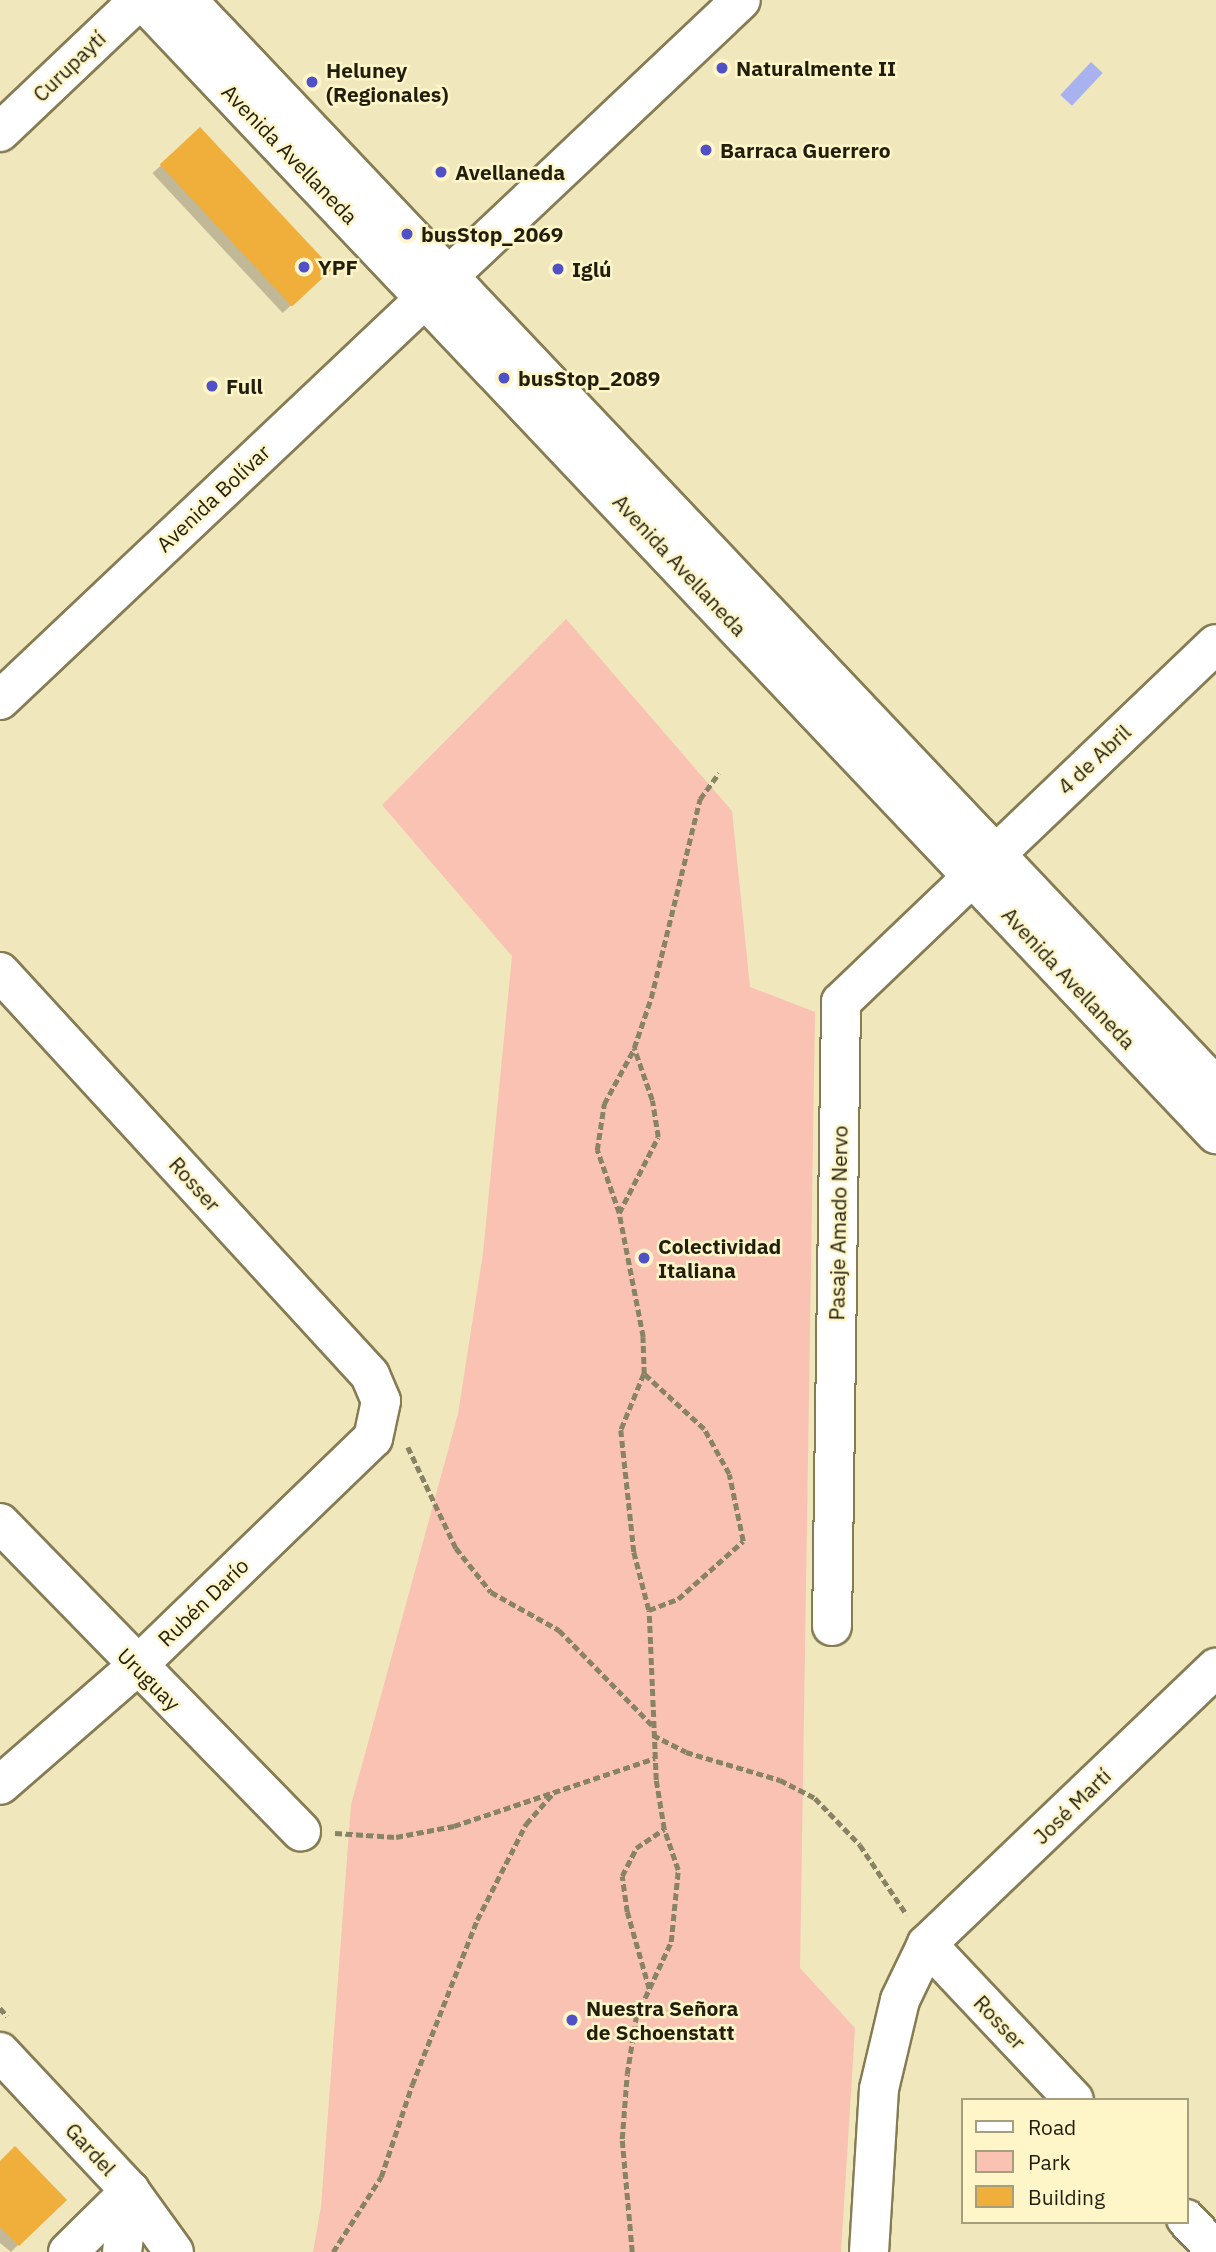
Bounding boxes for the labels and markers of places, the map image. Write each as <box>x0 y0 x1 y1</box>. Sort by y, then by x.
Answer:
place label: Naturalmente II <box>736 55 896 81</box>
place label: Heluney (Regionales) <box>326 57 448 107</box>
marker: Naturalmente II <box>714 60 730 76</box>
marker: Heluney (Regionales) <box>304 74 320 90</box>
place label: Barraca Guerrero <box>720 137 891 163</box>
marker: Barraca Guerrero <box>698 142 714 158</box>
place label: Avellaneda <box>455 159 565 185</box>
marker: Avellaneda <box>433 164 449 180</box>
place label: busStop_2069 <box>421 221 563 247</box>
marker: busStop_2069 <box>399 226 415 242</box>
place label: YPF <box>318 254 358 280</box>
place label: Iglú <box>572 256 612 282</box>
marker: YPF <box>296 259 312 275</box>
marker: Iglú <box>550 261 566 277</box>
place label: busStop_2089 <box>518 365 660 391</box>
marker: busStop_2089 <box>496 370 512 386</box>
place label: Full <box>226 373 263 399</box>
marker: Full <box>204 378 220 394</box>
place label: Colectividad Italiana <box>658 1233 781 1283</box>
marker: Colectividad Italiana <box>636 1250 652 1266</box>
place label: Nuestra Señora de Schoenstatt <box>586 1995 738 2045</box>
marker: Nuestra Señora de Schoenstatt <box>564 2012 580 2028</box>

